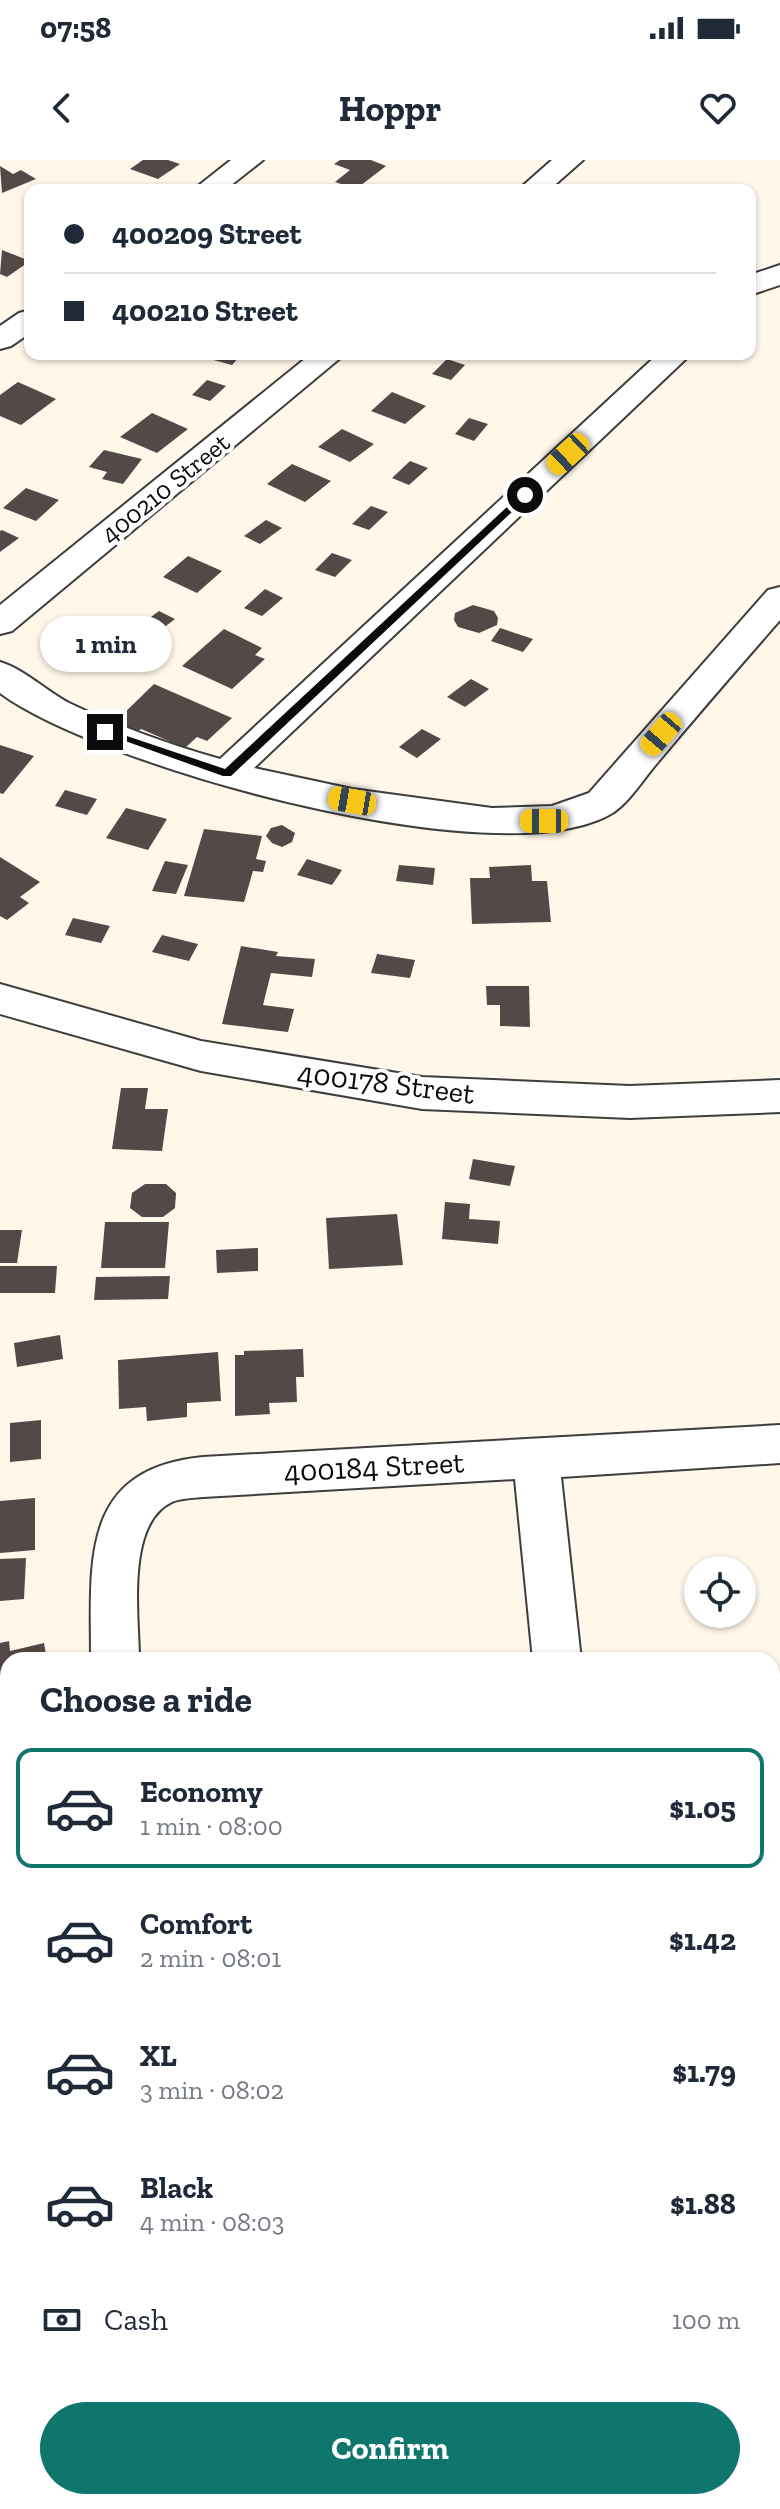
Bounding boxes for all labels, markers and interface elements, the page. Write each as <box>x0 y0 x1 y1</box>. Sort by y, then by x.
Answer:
text: 07:58 <box>40 10 111 46</box>
icon: back <box>40 86 84 130</box>
icon: heart <box>696 86 740 130</box>
text: Hoppr <box>339 87 441 130</box>
text: 400209 Street <box>112 216 302 252</box>
text: 400210 Street <box>112 293 298 329</box>
street label: 400210 Street <box>94 426 236 550</box>
car <box>542 429 594 479</box>
route start <box>507 477 543 513</box>
callout: 1 min <box>39 616 171 672</box>
text: 1 min <box>75 628 137 660</box>
car <box>636 708 686 760</box>
route end <box>87 714 123 750</box>
car <box>326 785 378 817</box>
car <box>520 809 568 833</box>
street label: 400178 Street <box>296 1054 476 1112</box>
street label: 400184 Street <box>283 1444 465 1490</box>
map controls <box>684 1556 756 1628</box>
button: locate <box>684 1556 756 1628</box>
text: Choose a ride <box>40 1678 252 1721</box>
icon: car <box>44 1772 116 1844</box>
text: Economy <box>140 1774 263 1810</box>
text: $1.05 <box>669 1790 736 1826</box>
text: 1 min · 08:00 <box>140 1810 283 1842</box>
icon: car <box>44 1904 116 1976</box>
text: Comfort <box>140 1906 252 1942</box>
text: $1.42 <box>669 1922 736 1958</box>
text: 2 min · 08:01 <box>140 1942 281 1974</box>
icon: car <box>44 2036 116 2108</box>
text: XL <box>140 2038 177 2074</box>
text: $1.79 <box>672 2054 736 2090</box>
text: 3 min · 08:02 <box>140 2074 284 2106</box>
icon: car <box>44 2168 116 2240</box>
text: Black <box>140 2170 213 2206</box>
text: $1.88 <box>670 2186 736 2222</box>
text: 4 min · 08:03 <box>140 2206 285 2238</box>
icon: cash <box>40 2298 84 2342</box>
text: Cash <box>104 2302 168 2338</box>
text: 100 m <box>672 2304 740 2336</box>
button: Confirm <box>40 2402 740 2494</box>

